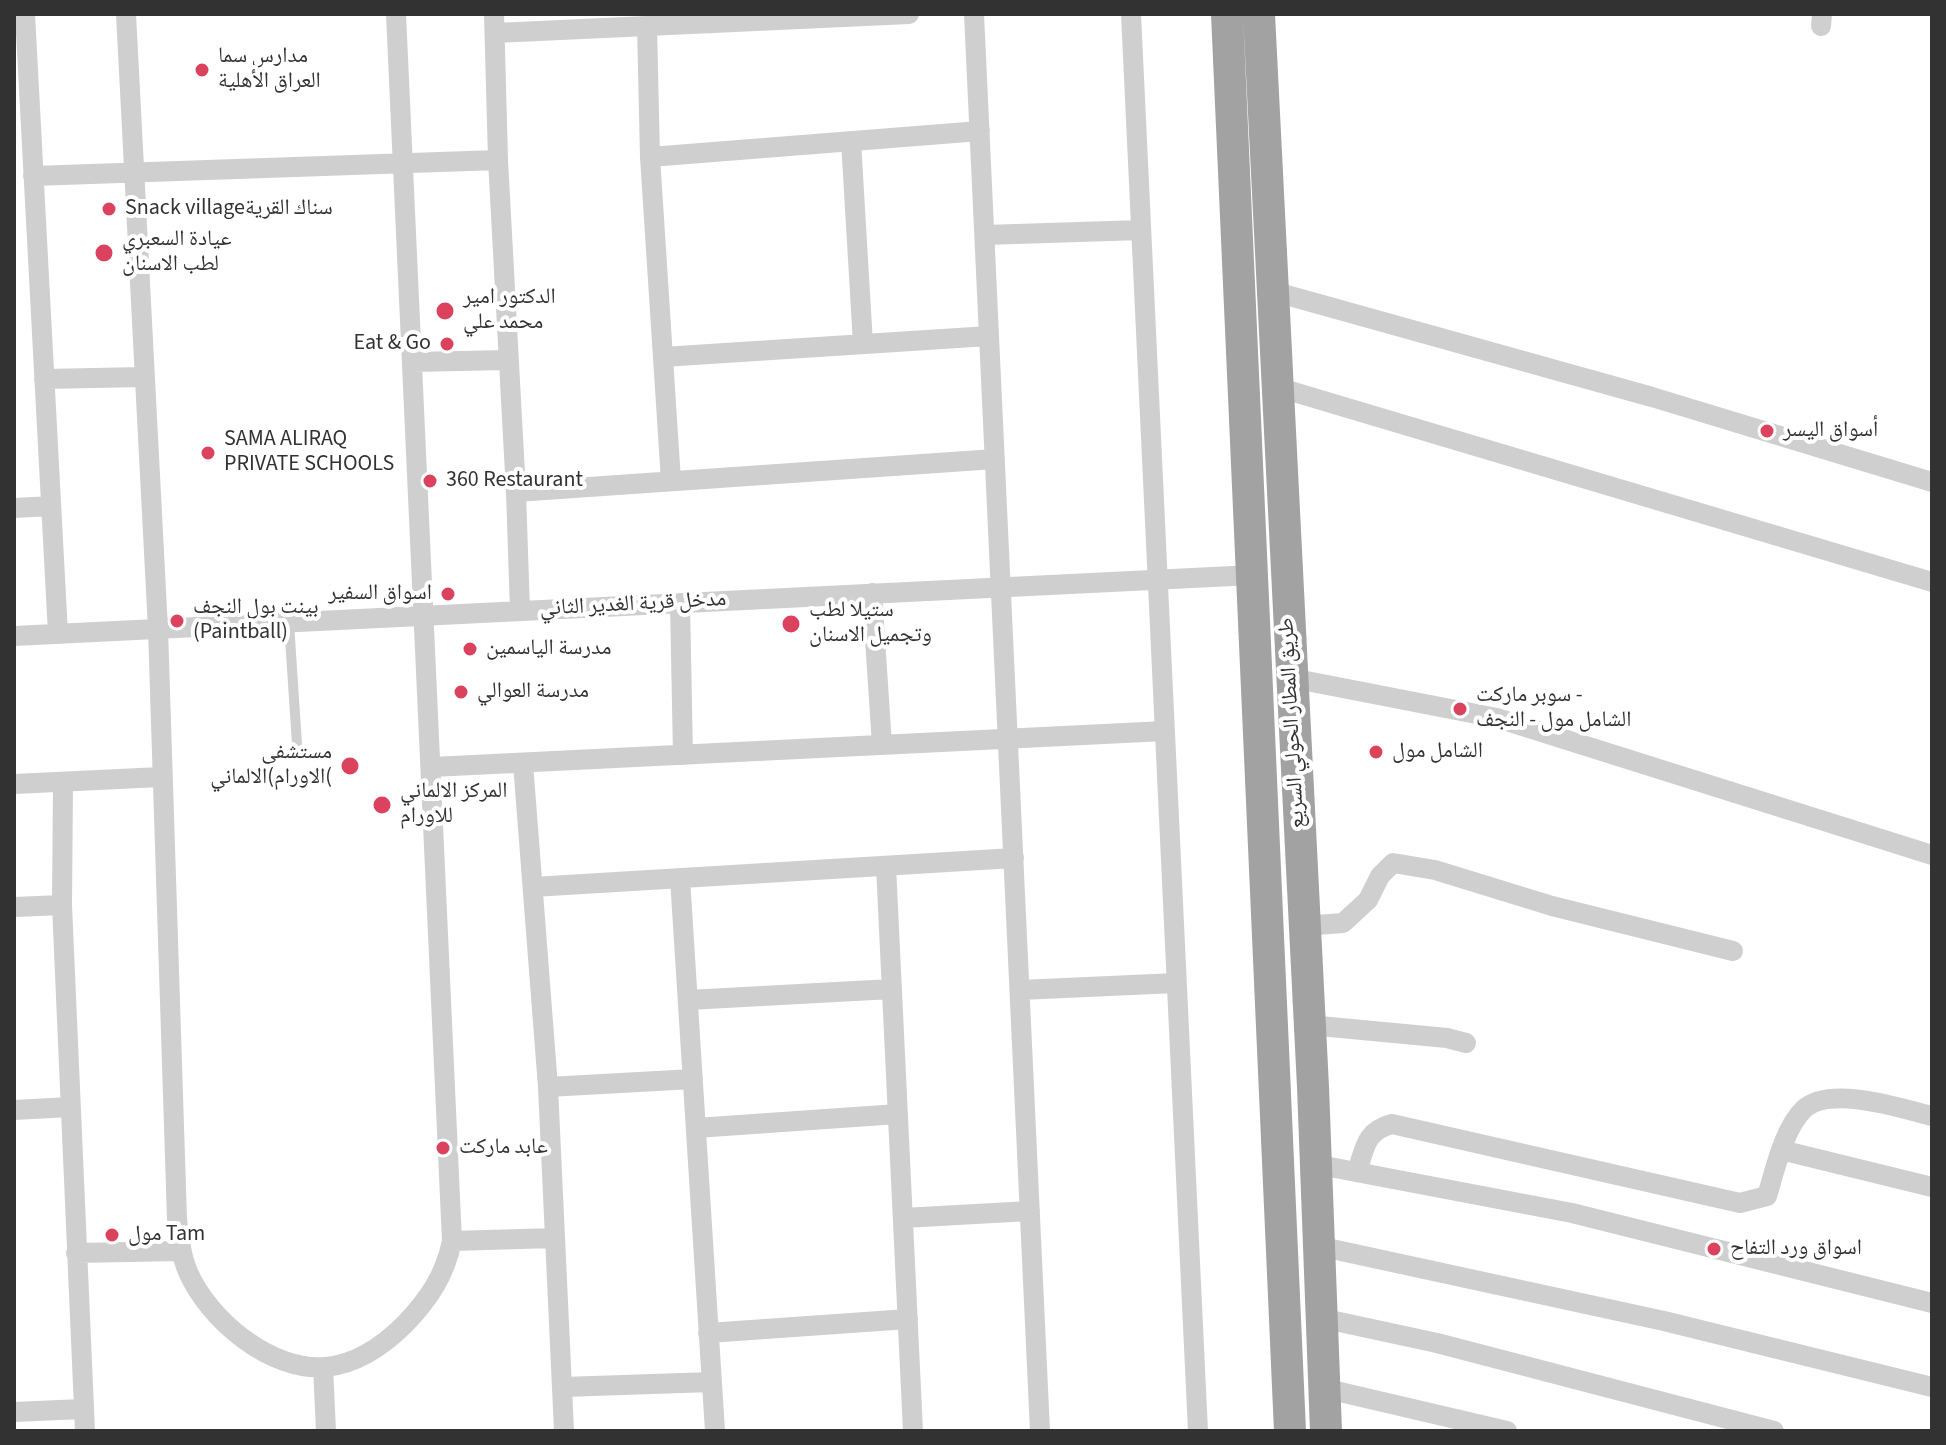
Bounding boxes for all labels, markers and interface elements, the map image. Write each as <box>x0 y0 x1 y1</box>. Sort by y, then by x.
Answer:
place label: مدارس سما العراق الأهلية <box>218 44 321 96</box>
marker: مدارس سما العراق الأهلية <box>193 61 211 79</box>
place label: Snack villageسناك القرية <box>125 196 333 222</box>
marker: Snack villageسناك القرية <box>100 200 118 218</box>
place label: عيادة السعبري لطب الاسنان <box>122 227 232 278</box>
marker: عيادة السعبري لطب الاسنان <box>93 242 115 264</box>
place label: الدكتور امير محمد علي <box>463 285 556 336</box>
marker: الدكتور امير محمد علي <box>434 300 456 322</box>
place label: Eat & Go <box>353 331 431 357</box>
marker: Eat & Go <box>438 335 456 353</box>
place label: أسواق اليسر <box>1783 418 1878 444</box>
marker: أسواق اليسر <box>1758 422 1776 440</box>
place label: SAMA ALIRAQ PRIVATE SCHOOLS <box>224 427 394 478</box>
marker: SAMA ALIRAQ PRIVATE SCHOOLS <box>199 444 217 462</box>
place label: 360 Restaurant <box>446 468 583 494</box>
marker: 360 Restaurant <box>421 472 439 490</box>
place label: اسواق السفير <box>328 581 432 607</box>
marker: اسواق السفير <box>439 585 457 603</box>
street label: مدخل قرية الغدير الثاني <box>539 587 727 623</box>
place label: بينت بول النجف (Paintball) <box>193 595 319 646</box>
place label: ستيلا لطب وتجميل الاسنان <box>809 598 932 650</box>
marker: بينت بول النجف (Paintball) <box>168 612 186 630</box>
marker: ستيلا لطب وتجميل الاسنان <box>780 613 802 635</box>
street label: طريق المطار الحولي السريع <box>1274 617 1312 829</box>
place label: مدرسة الياسمين <box>486 636 612 662</box>
marker: مدرسة الياسمين <box>461 640 479 658</box>
place label: مدرسة العوالي <box>477 679 589 705</box>
marker: مدرسة العوالي <box>452 683 470 701</box>
place label: سوبر ماركت - الشامل مول - النجف <box>1476 683 1631 734</box>
marker: سوبر ماركت - الشامل مول - النجف <box>1451 700 1469 718</box>
place label: الشامل مول <box>1392 739 1483 765</box>
place label: مستشفى الاورام)الالماني( <box>210 740 332 792</box>
marker: الشامل مول <box>1367 743 1385 761</box>
marker: مستشفى الاورام)الالماني( <box>339 755 361 777</box>
place label: المركز الالماني للاورام <box>400 779 507 830</box>
marker: المركز الالماني للاورام <box>371 794 393 816</box>
place label: عابد ماركت <box>459 1135 548 1161</box>
marker: عابد ماركت <box>434 1139 452 1157</box>
place label: مول Tam <box>128 1222 205 1248</box>
marker: مول Tam <box>103 1226 121 1244</box>
place label: اسواق ورد التفاح <box>1730 1236 1862 1262</box>
marker: اسواق ورد التفاح <box>1705 1240 1723 1258</box>

